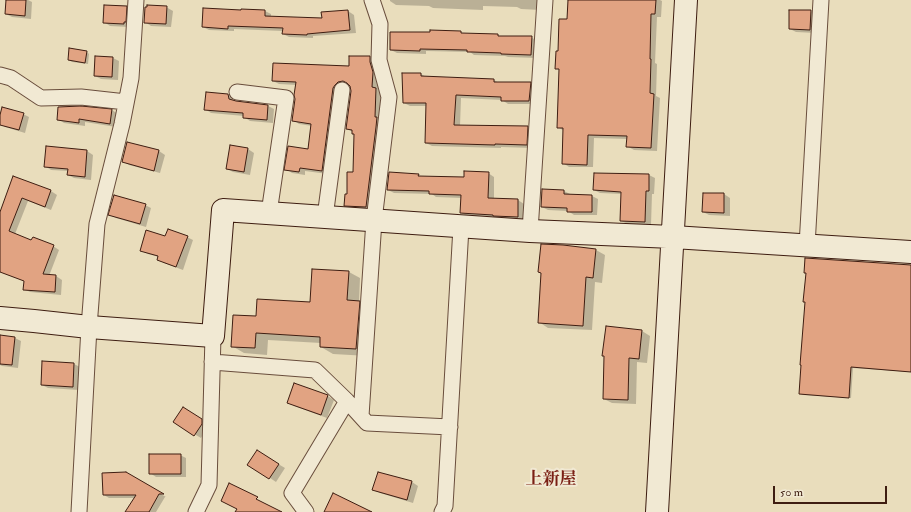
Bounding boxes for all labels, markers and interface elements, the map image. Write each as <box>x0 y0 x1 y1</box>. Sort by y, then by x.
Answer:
district label: 上新屋 <box>526 470 576 490</box>
scale bar <box>775 478 889 504</box>
text: 50 m <box>780 485 803 500</box>

